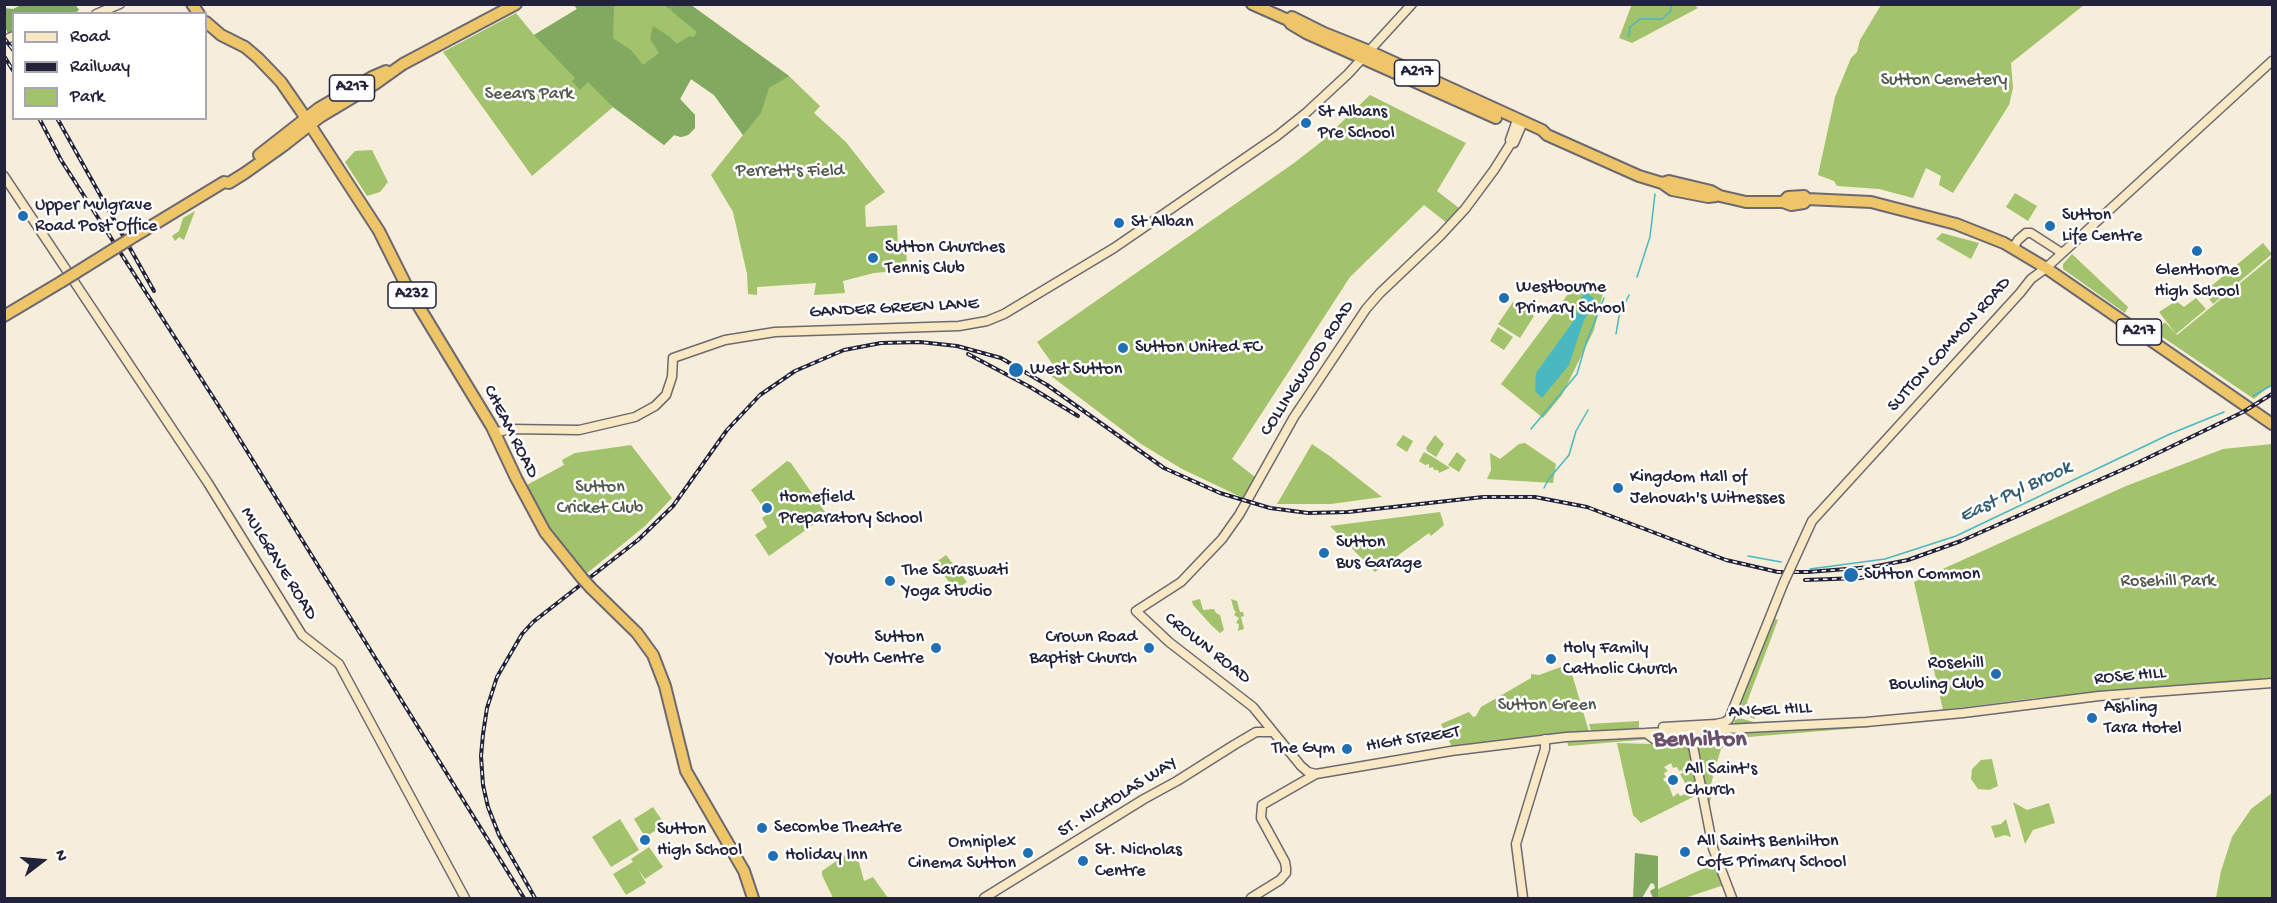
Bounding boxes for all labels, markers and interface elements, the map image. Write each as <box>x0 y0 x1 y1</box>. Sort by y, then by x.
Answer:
legend <box>12 12 207 120</box>
text: Road <box>70 27 109 48</box>
text: Railway <box>70 57 130 78</box>
road number: A217 <box>1394 60 1440 86</box>
park label: Sutton Cemetery <box>1881 70 2007 92</box>
road number: A217 <box>330 75 374 101</box>
park label: Seears Park <box>485 84 573 106</box>
text: Park <box>70 87 104 108</box>
place label: St Albans Pre School <box>1318 102 1395 144</box>
marker: St Albans Pre School <box>1299 116 1313 130</box>
park label: Perrett's Field <box>736 161 844 183</box>
place label: Upper Mulgrave Road Post Office <box>35 195 157 238</box>
place label: Sutton Life Centre <box>2062 205 2142 248</box>
marker: Upper Mulgrave Road Post Office <box>16 209 30 223</box>
place label: St Alban <box>1131 212 1194 234</box>
marker: St Alban <box>1112 216 1126 230</box>
marker: Sutton Life Centre <box>2043 219 2057 233</box>
place label: Sutton Churches Tennis Club <box>885 237 1005 280</box>
marker: Glenthorne High School <box>2190 244 2204 258</box>
marker: Sutton Churches Tennis Club <box>866 251 880 265</box>
place label: Glenthorne High School <box>2154 260 2240 302</box>
street label: SUTTON COMMON ROAD <box>1884 273 2016 417</box>
place label: Westbourne Primary School <box>1516 277 1625 320</box>
road number: A232 <box>388 282 436 308</box>
marker: Westbourne Primary School <box>1497 291 1511 305</box>
street label: GANDER GREEN LANE <box>809 294 979 324</box>
street label: COLLINGWOOD ROAD <box>1256 297 1360 441</box>
road number: A217 <box>2116 319 2162 345</box>
place label: Sutton United FC <box>1135 337 1262 359</box>
marker: Sutton United FC <box>1116 341 1130 355</box>
place label: West Sutton <box>1030 359 1122 381</box>
marker: West Sutton <box>1007 361 1025 379</box>
street label: CHEAM ROAD <box>477 382 543 482</box>
water label: East Pyl Brook <box>1956 457 2076 529</box>
place label: Kingdom Hall of Jehovah's Witnesses <box>1630 467 1784 510</box>
park label: Sutton Cricket Club <box>557 477 643 520</box>
marker: Kingdom Hall of Jehovah's Witnesses <box>1611 481 1625 495</box>
place label: Homefield Preparatory School <box>779 487 923 530</box>
marker: Homefield Preparatory School <box>760 501 774 515</box>
street label: MULGRAVE ROAD <box>235 504 321 624</box>
place label: Sutton Bus Garage <box>1336 532 1422 574</box>
marker: Sutton Bus Garage <box>1317 546 1331 560</box>
place label: The Saraswati Yoga Studio <box>902 560 1009 602</box>
place label: Sutton Common <box>1864 564 1980 586</box>
marker: Sutton Common <box>1842 566 1860 584</box>
park label: Rosehill Park <box>2121 571 2215 593</box>
marker: The Saraswati Yoga Studio <box>883 574 897 588</box>
street label: CROWN ROAD <box>1159 608 1255 690</box>
place label: Sutton Youth Centre <box>826 627 924 670</box>
place label: Crown Road Baptist Church <box>1029 627 1137 670</box>
place label: Holy Family Catholic Church <box>1563 638 1677 680</box>
marker: Sutton Youth Centre <box>929 641 943 655</box>
marker: Crown Road Baptist Church <box>1142 641 1156 655</box>
marker: Holy Family Catholic Church <box>1544 652 1558 666</box>
place label: Rosehill Bowling Club <box>1889 653 1984 696</box>
street label: ROSE HILL <box>2093 663 2167 691</box>
marker: Rosehill Bowling Club <box>1989 667 2003 681</box>
park label: Sutton Green <box>1498 695 1596 717</box>
place label: Ashling Tara Hotel <box>2104 697 2182 740</box>
street label: ANGEL HILL <box>1728 698 1812 724</box>
marker: Ashling Tara Hotel <box>2085 711 2099 725</box>
street label: HIGH STREET <box>1365 722 1461 758</box>
district label: Benhilton <box>1653 727 1747 755</box>
place label: The Gym <box>1272 738 1335 760</box>
marker: The Gym <box>1340 742 1354 756</box>
street label: ST. NICHOLAS WAY <box>1055 753 1181 843</box>
place label: All Saint's Church <box>1685 759 1757 802</box>
marker: All Saint's Church <box>1666 773 1680 787</box>
place label: Secombe Theatre <box>774 817 902 839</box>
place label: Sutton High School <box>657 819 742 862</box>
marker: Secombe Theatre <box>755 821 769 835</box>
north arrow <box>12 831 72 891</box>
place label: All Saints Benhilton CofE Primary School <box>1697 831 1846 874</box>
place label: Omniplex Cinema Sutton <box>908 832 1016 874</box>
marker: Sutton High School <box>638 833 652 847</box>
place label: St. Nicholas Centre <box>1095 840 1182 882</box>
place label: Holiday Inn <box>785 845 868 867</box>
marker: All Saints Benhilton CofE Primary School <box>1678 845 1692 859</box>
marker: Omniplex Cinema Sutton <box>1021 846 1035 860</box>
text: N <box>49 848 70 864</box>
marker: Holiday Inn <box>766 849 780 863</box>
marker: St. Nicholas Centre <box>1076 854 1090 868</box>

